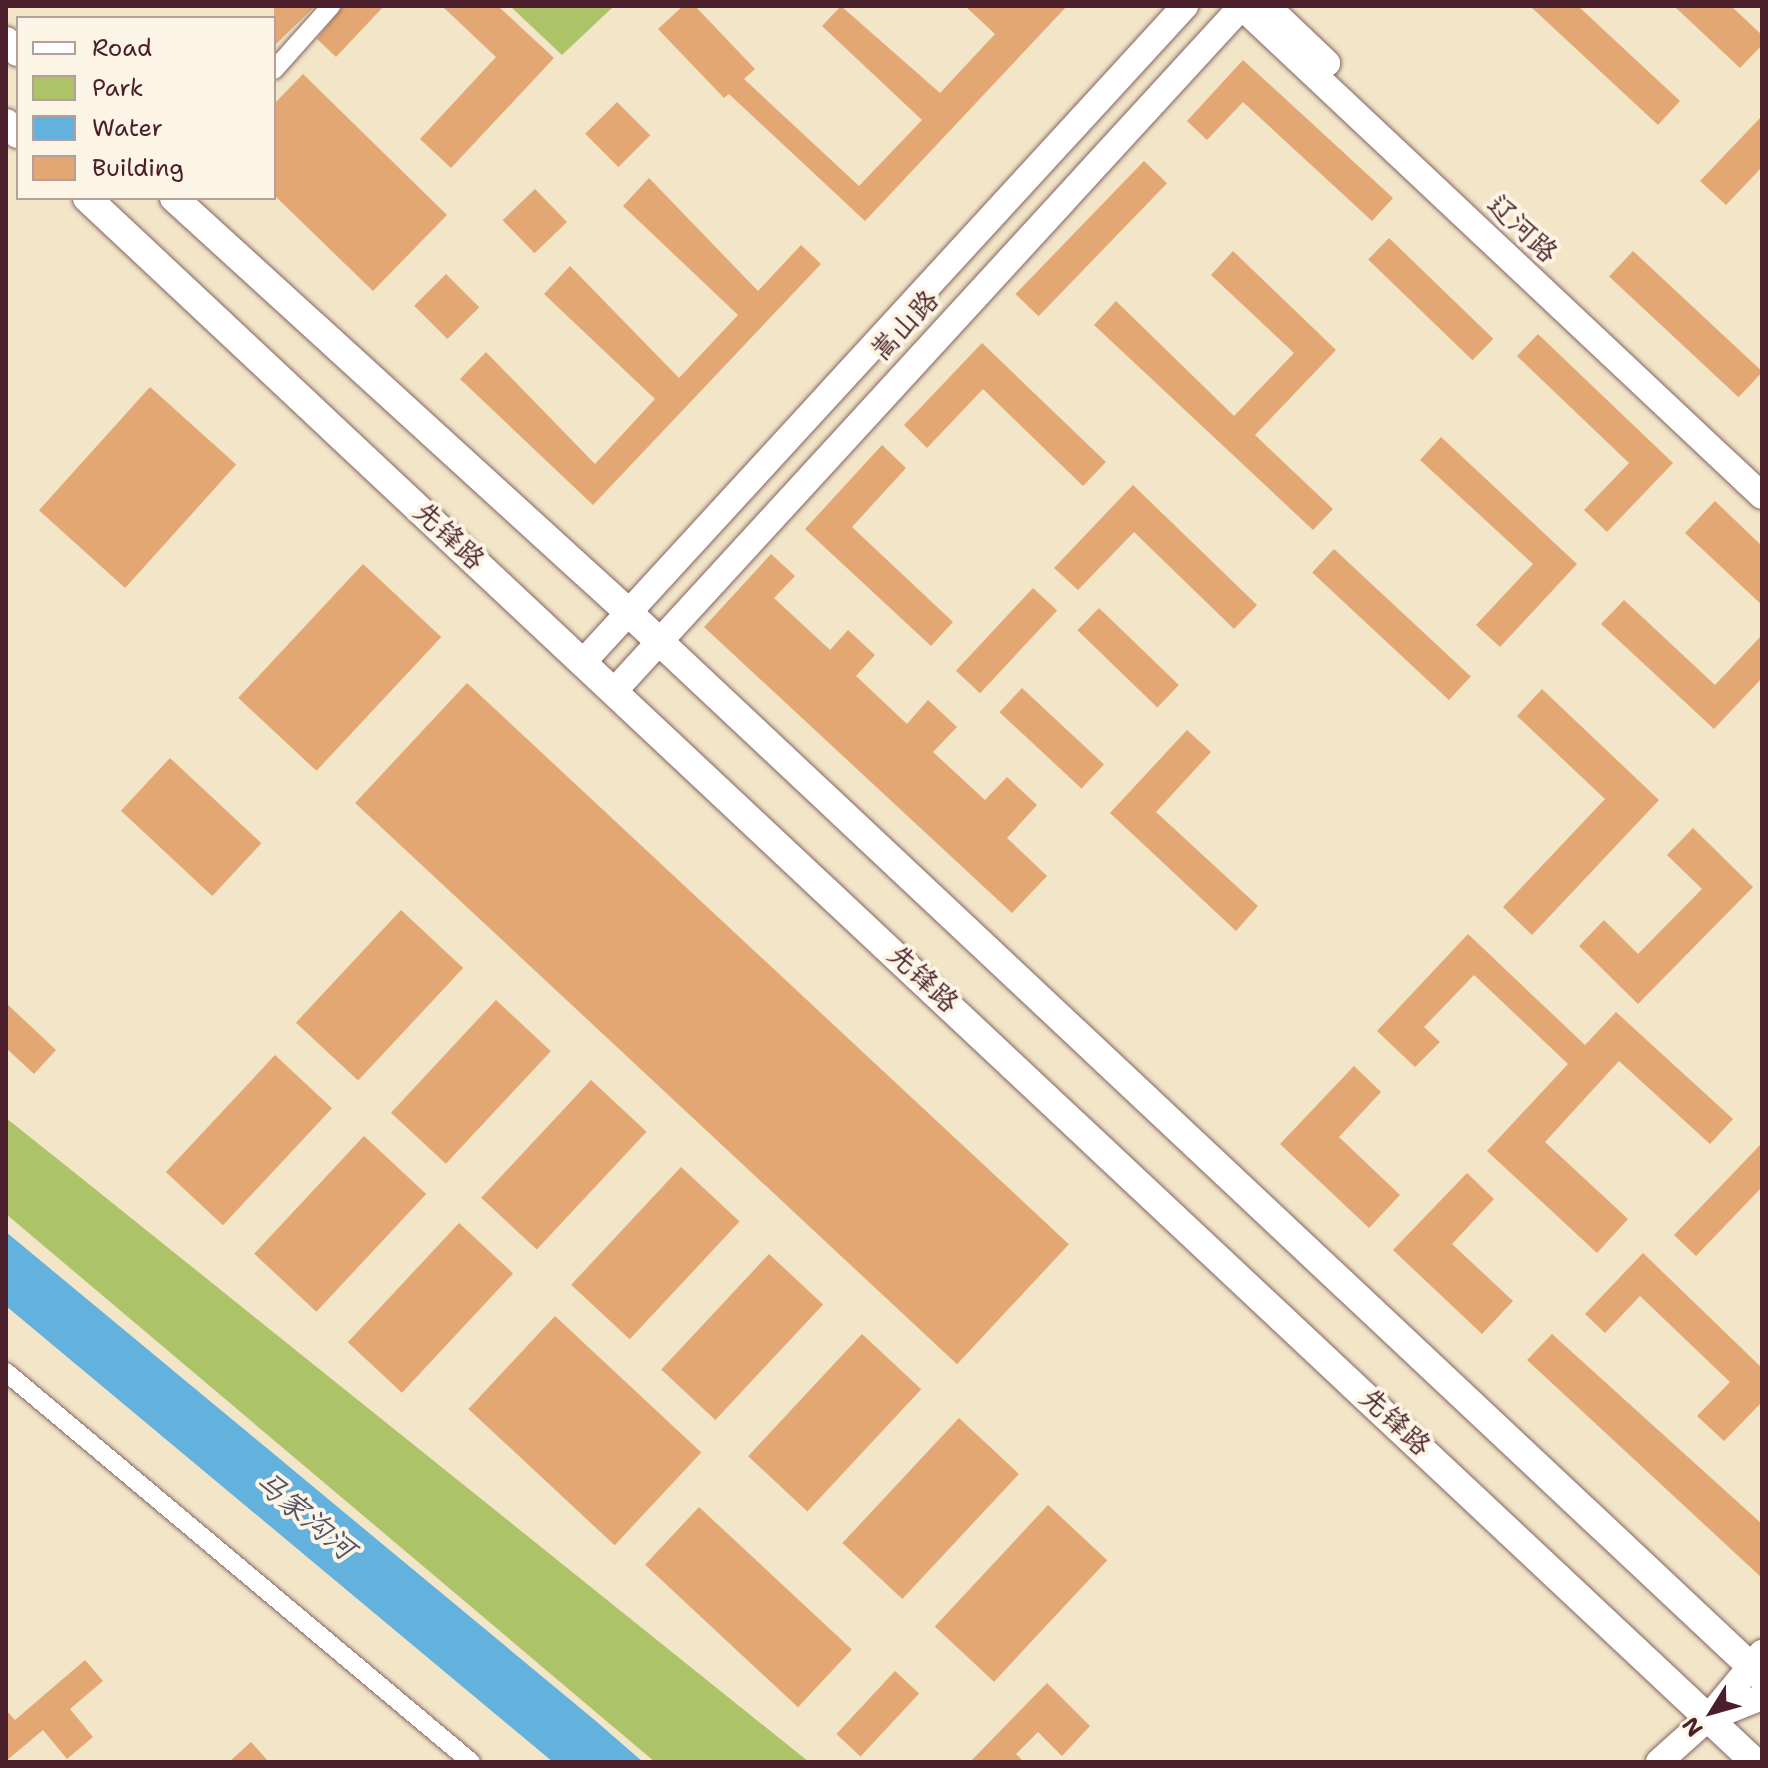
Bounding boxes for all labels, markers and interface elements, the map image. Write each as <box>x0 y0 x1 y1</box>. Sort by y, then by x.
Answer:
legend <box>16 16 276 200</box>
text: Road <box>92 32 152 64</box>
text: Park <box>92 72 144 104</box>
text: Water <box>92 112 163 144</box>
text: Building <box>92 152 184 184</box>
street label: 辽河路 <box>1481 187 1565 269</box>
street label: 嵩山路 <box>863 283 945 367</box>
street label: 先锋路 <box>408 494 492 576</box>
street label: 先锋路 <box>882 937 966 1019</box>
street label: 先锋路 <box>1354 1380 1438 1462</box>
water label: 马家沟河 <box>247 1463 363 1567</box>
north arrow <box>1672 1672 1752 1752</box>
text: N <box>1676 1711 1709 1742</box>

